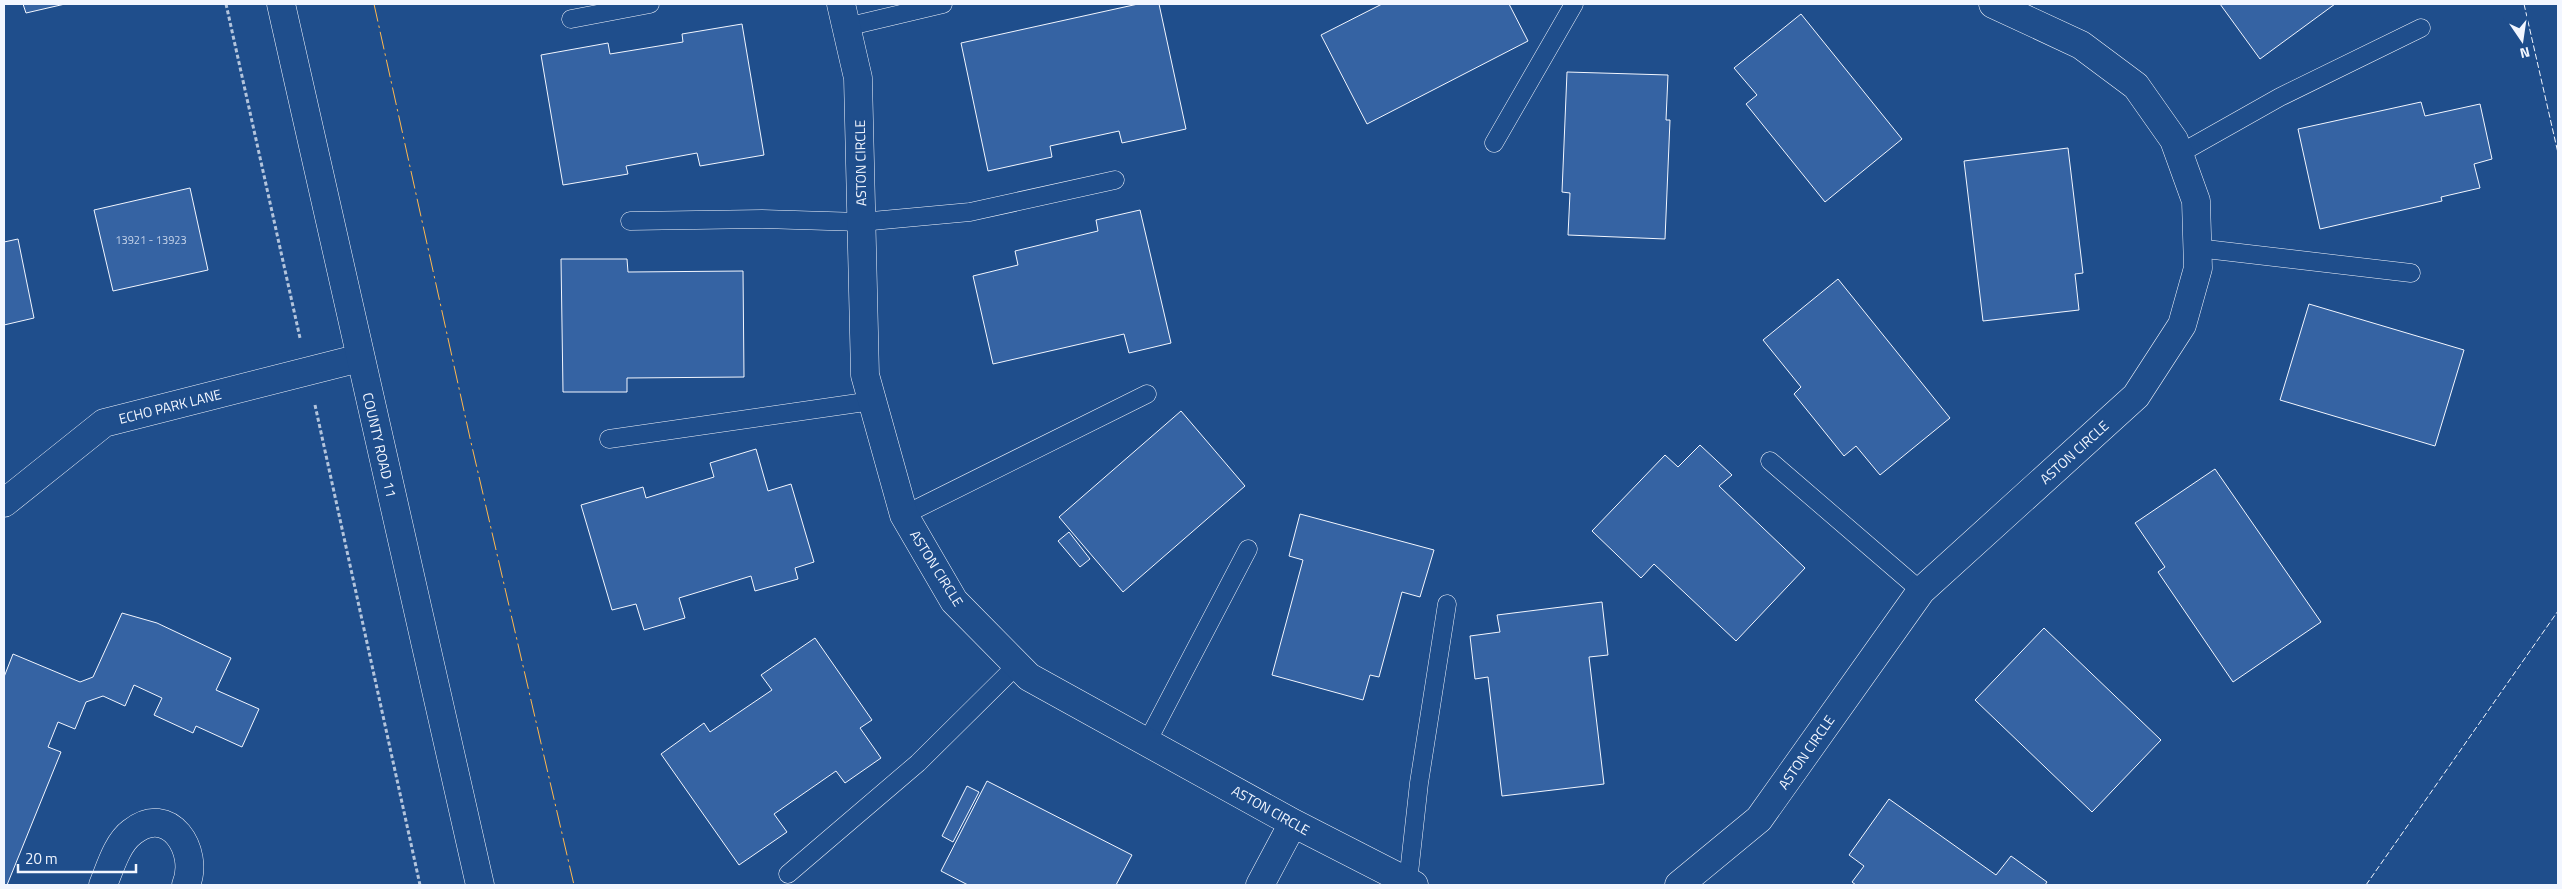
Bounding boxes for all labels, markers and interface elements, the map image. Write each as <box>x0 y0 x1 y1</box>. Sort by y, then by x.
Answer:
north arrow <box>2497 15 2547 65</box>
text: N <box>2518 42 2532 64</box>
street label: ASTON CIRCLE <box>849 119 871 206</box>
house number: 13921 - 13923 <box>115 232 187 248</box>
street label: ECHO PARK LANE <box>116 383 224 429</box>
street label: COUNTY ROAD 11 <box>358 391 402 499</box>
street label: ASTON CIRCLE <box>2035 415 2113 489</box>
street label: ASTON CIRCLE <box>905 526 969 610</box>
street label: ASTON CIRCLE <box>1773 710 1840 793</box>
street label: ASTON CIRCLE <box>1228 780 1314 840</box>
scale bar <box>18 842 135 874</box>
text: 20 m <box>25 847 58 870</box>

